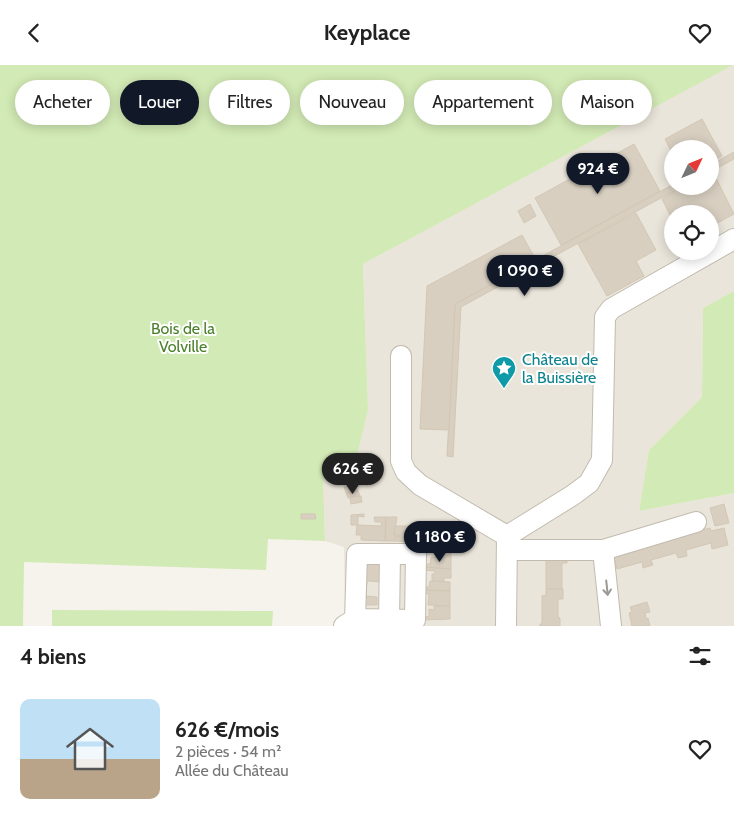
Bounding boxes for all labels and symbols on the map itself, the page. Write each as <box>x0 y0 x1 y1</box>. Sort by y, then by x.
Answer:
north arrow <box>664 140 719 195</box>
pin: 924 € <box>563 153 633 195</box>
pin: 1 090 € <box>479 255 571 297</box>
park label: Bois de la Volville <box>151 319 215 356</box>
place label: Château de la Buissière <box>522 350 598 387</box>
place icon: Château de la Buissière <box>491 355 517 389</box>
pin: 626 € <box>318 453 388 495</box>
pin: 1 180 € <box>394 521 486 563</box>
one-way arrow <box>602 580 612 596</box>

